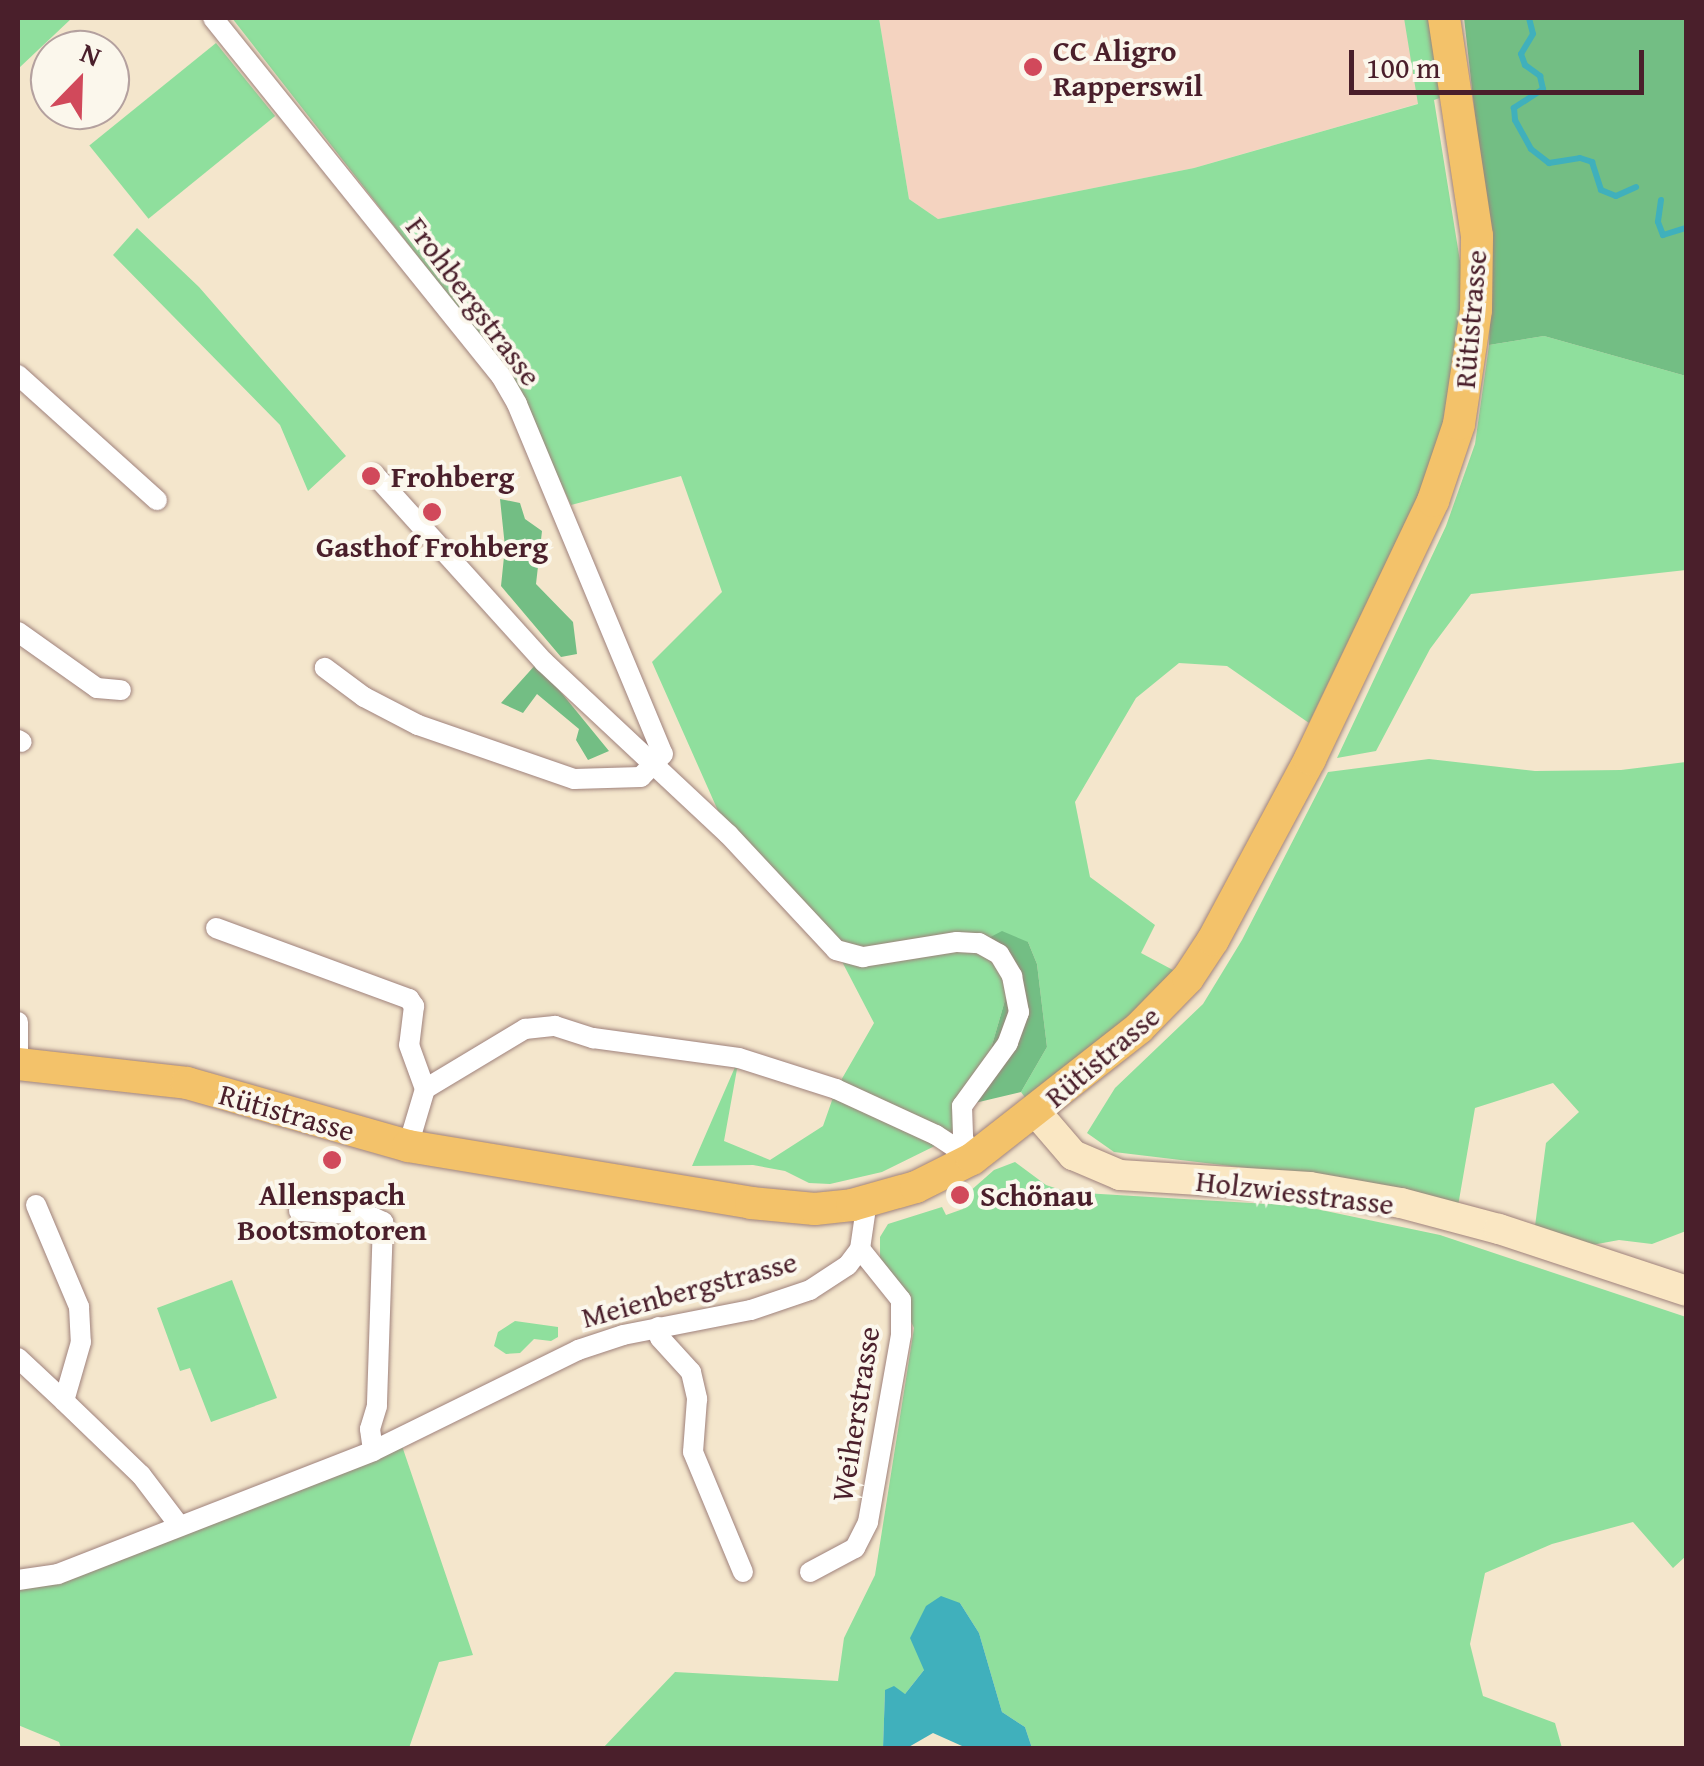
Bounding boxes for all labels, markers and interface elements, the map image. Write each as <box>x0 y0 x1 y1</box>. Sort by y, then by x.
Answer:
north arrow <box>30 30 130 130</box>
scale bar <box>1354 30 1649 92</box>
text: N <box>75 31 108 76</box>
place label: CC Aligro Rapperswil <box>1053 32 1203 102</box>
text: 100 m <box>1366 45 1440 89</box>
marker: CC Aligro Rapperswil <box>1022 56 1044 78</box>
street label: Frohbergstrasse <box>399 209 549 393</box>
street label: Rütistrasse <box>1446 248 1494 390</box>
place label: Frohberg <box>391 458 514 494</box>
marker: Frohberg <box>360 465 382 487</box>
marker: Gasthof Frohberg <box>421 501 443 523</box>
place label: Gasthof Frohberg <box>316 528 548 564</box>
street label: Rütistrasse <box>1037 997 1167 1115</box>
street label: Rütistrasse <box>215 1076 359 1148</box>
marker: Allenspach Bootsmotoren <box>321 1149 343 1171</box>
street label: Holzwiesstrasse <box>1194 1162 1396 1222</box>
place label: Allenspach Bootsmotoren <box>237 1176 427 1246</box>
place label: Schönau <box>980 1177 1093 1213</box>
marker: Schönau <box>949 1184 971 1206</box>
street label: Meienbergstrasse <box>577 1243 801 1335</box>
street label: Weiherstrasse <box>823 1324 887 1504</box>

